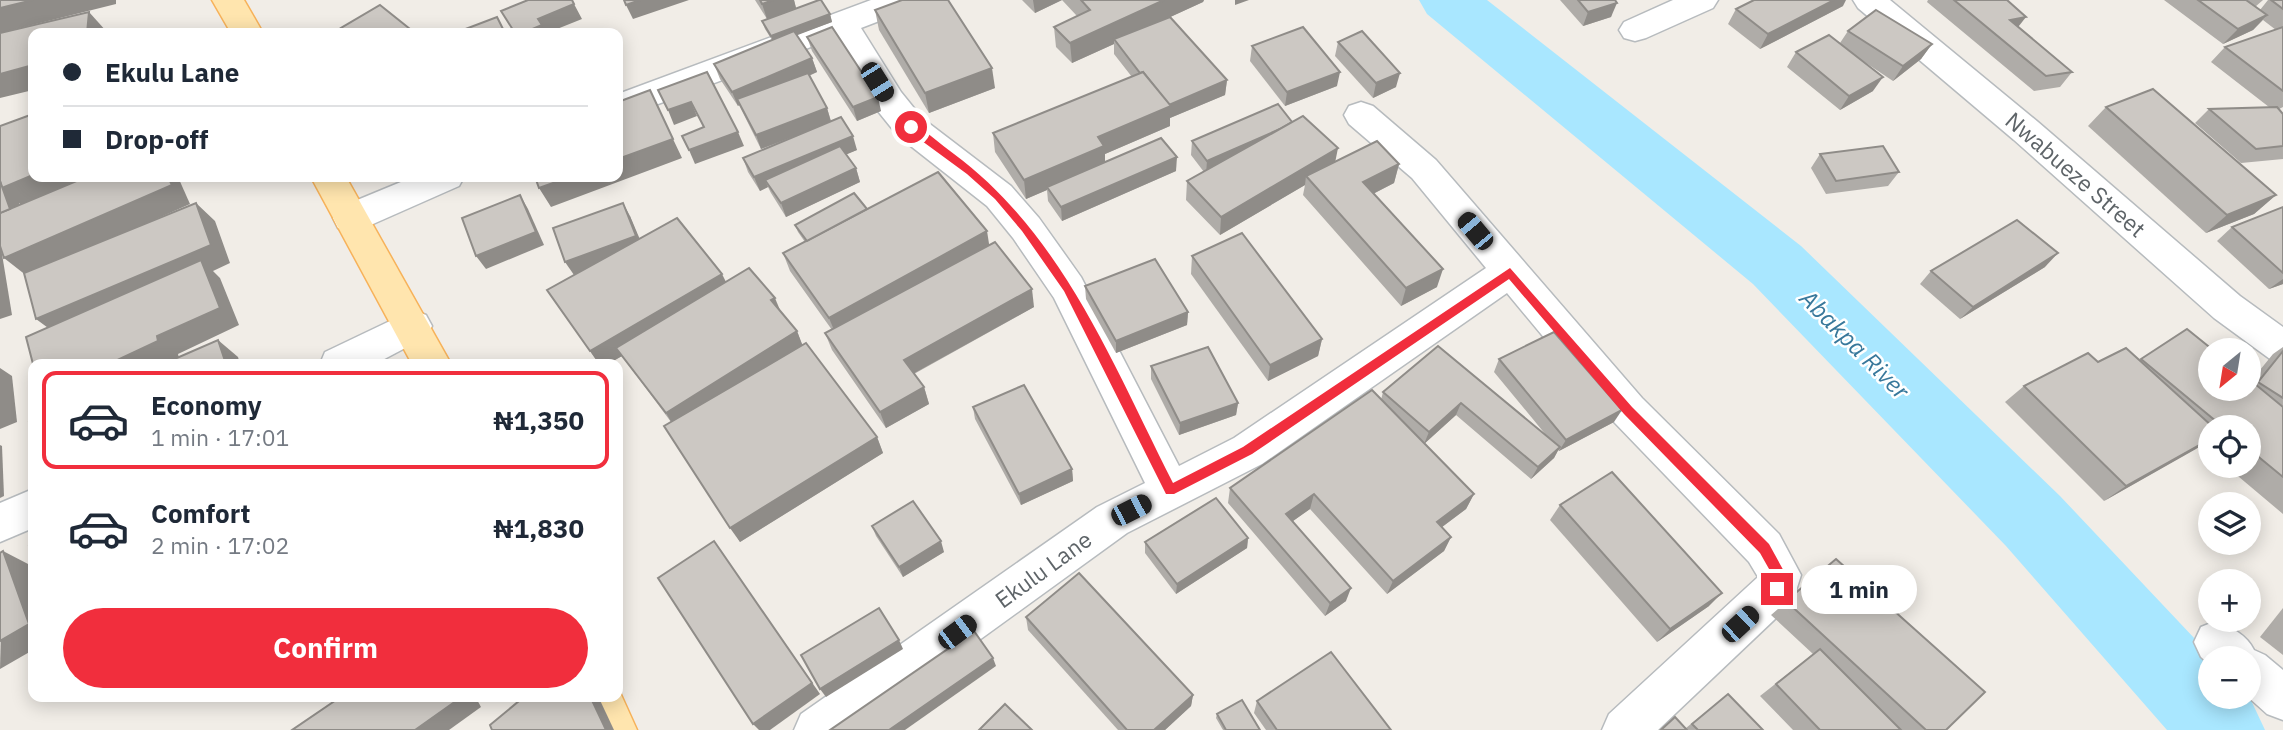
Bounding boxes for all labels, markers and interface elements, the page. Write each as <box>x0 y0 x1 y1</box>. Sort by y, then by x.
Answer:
text: Ekulu Lane <box>105 55 239 89</box>
car <box>857 59 898 105</box>
street label: Nwabueze Street <box>2000 105 2152 243</box>
route start <box>895 111 927 143</box>
text: Drop-off <box>105 122 208 156</box>
car <box>1454 208 1497 254</box>
water label: Abakpa River <box>1793 282 1918 407</box>
north arrow <box>2198 338 2261 401</box>
map controls <box>2198 338 2261 709</box>
text: Economy <box>151 388 262 422</box>
icon: car <box>67 389 130 452</box>
text: ₦1,350 <box>493 403 584 437</box>
button: locate <box>2198 415 2261 478</box>
text: 1 min · 17:01 <box>151 422 289 452</box>
car <box>1108 491 1155 529</box>
button: layers <box>2198 492 2261 555</box>
text: Comfort <box>151 496 250 530</box>
icon: car <box>67 497 130 560</box>
text: ₦1,830 <box>493 511 584 545</box>
street label: Ekulu Lane <box>989 524 1097 614</box>
text: 2 min · 17:02 <box>151 530 289 560</box>
callout: 1 min <box>1802 564 1917 614</box>
button: + <box>2198 569 2261 632</box>
route end <box>1761 573 1793 605</box>
text: 1 min <box>1829 574 1889 604</box>
car <box>1718 602 1763 646</box>
button: Confirm <box>63 608 588 688</box>
car <box>934 611 981 653</box>
button: − <box>2198 646 2261 709</box>

